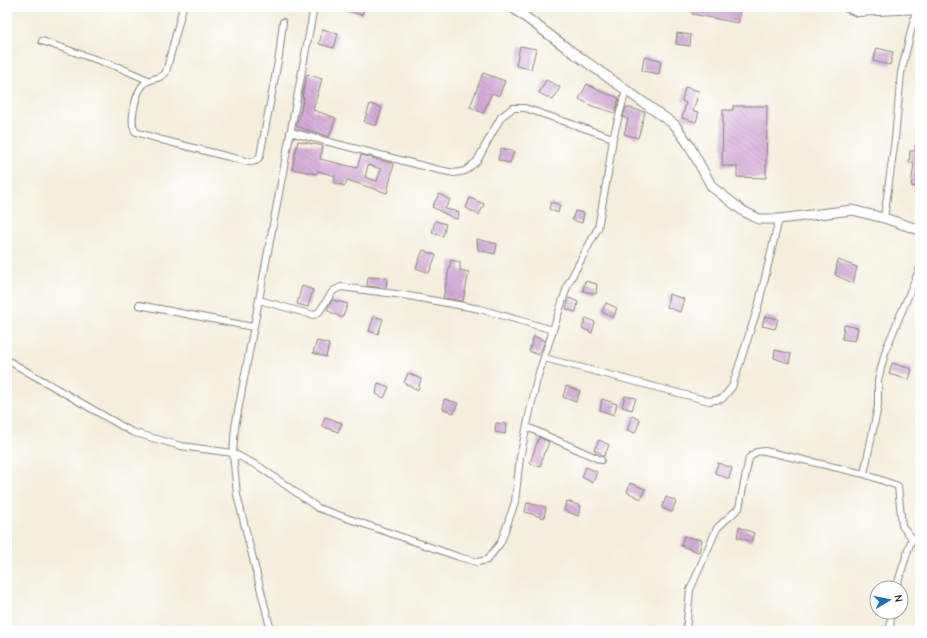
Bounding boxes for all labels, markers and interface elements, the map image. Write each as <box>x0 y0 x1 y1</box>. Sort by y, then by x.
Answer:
north arrow <box>869 580 909 620</box>
text: N <box>891 594 905 603</box>

